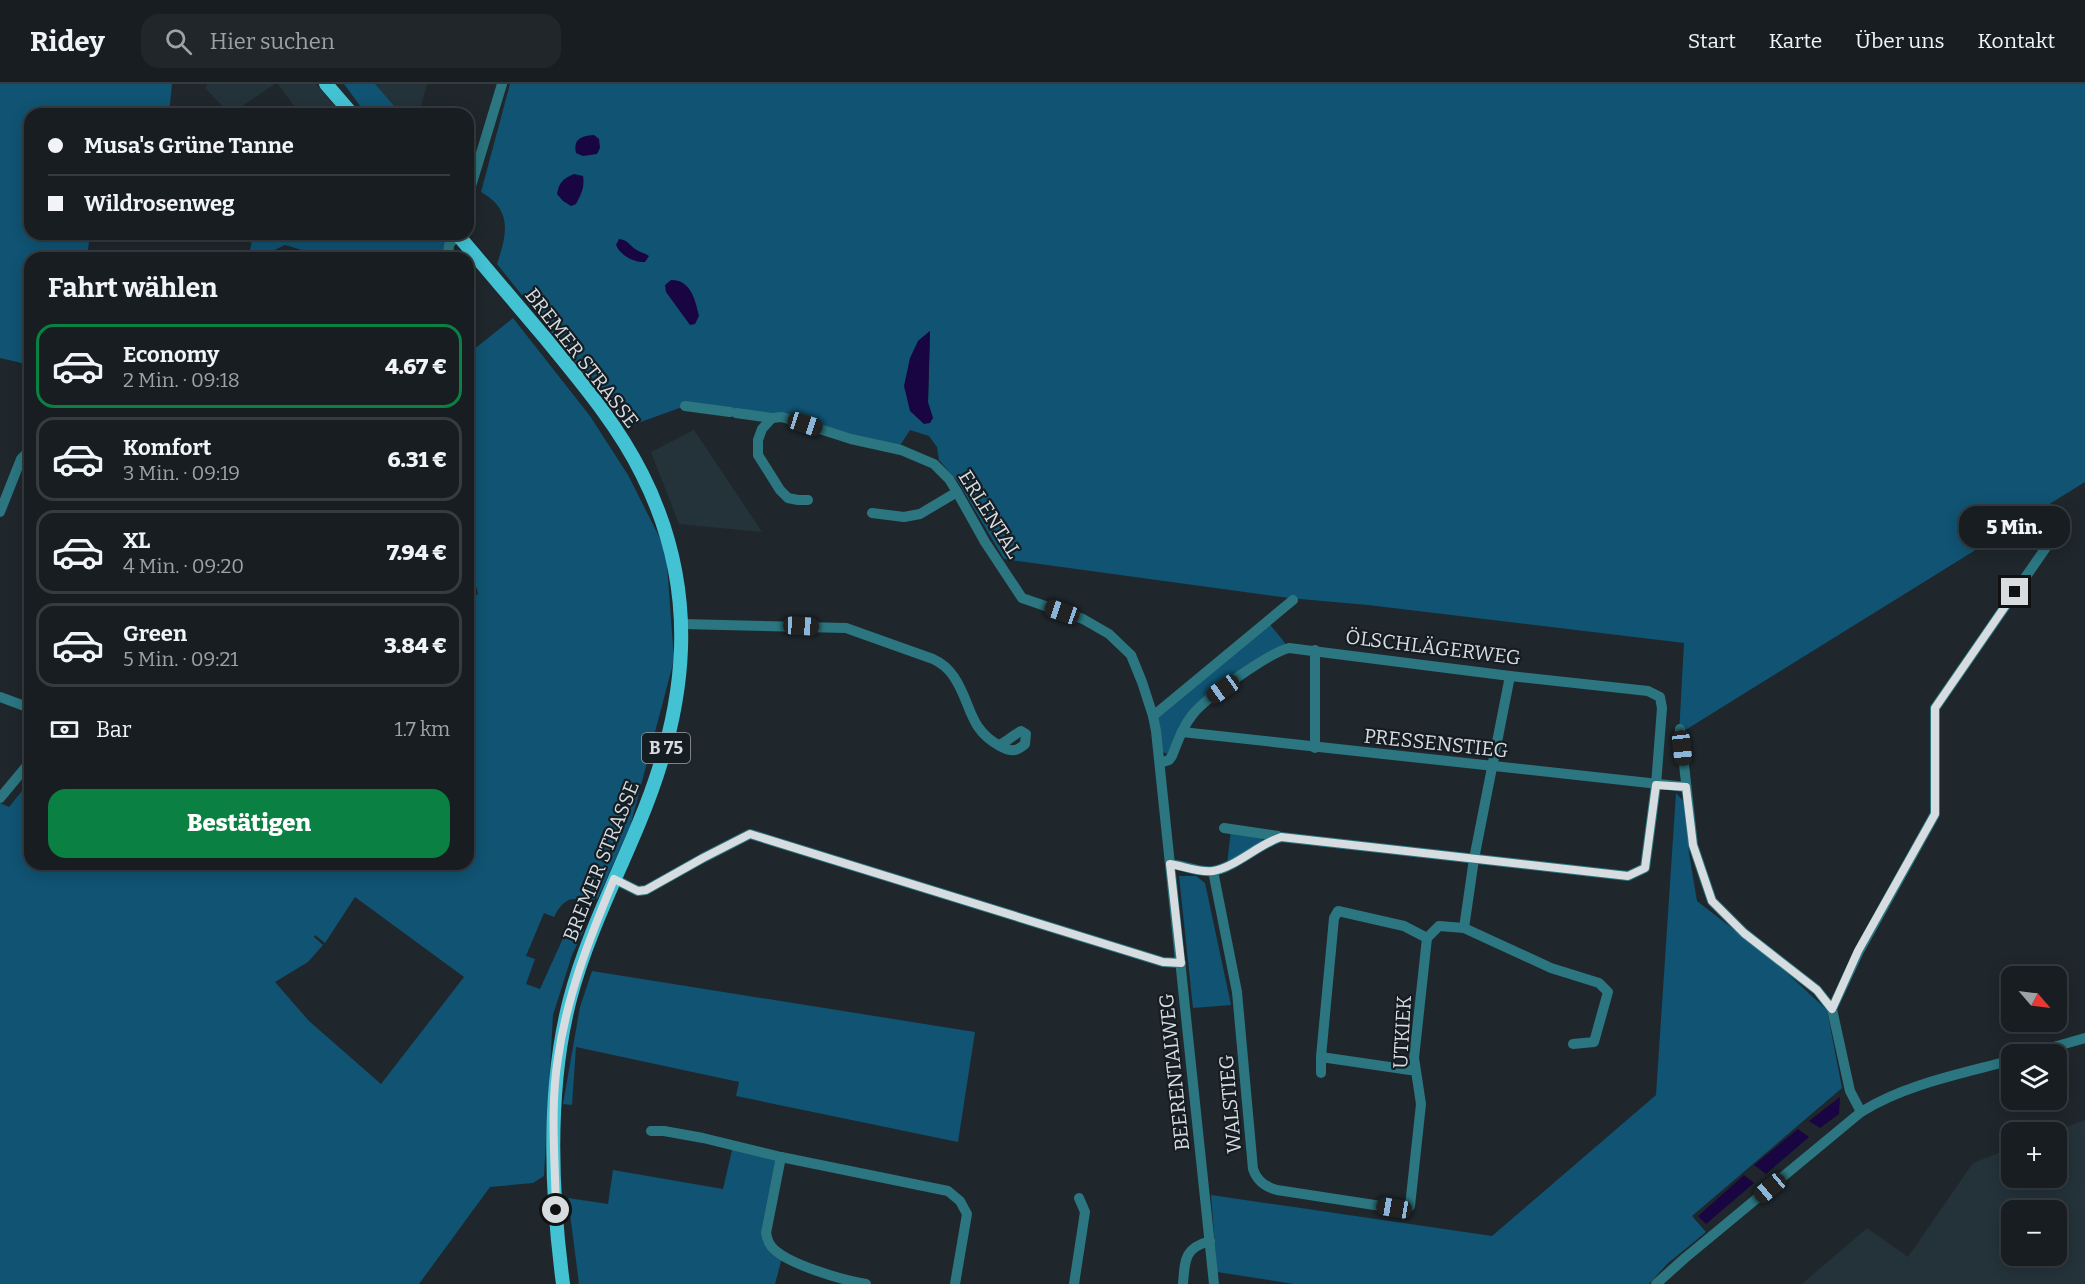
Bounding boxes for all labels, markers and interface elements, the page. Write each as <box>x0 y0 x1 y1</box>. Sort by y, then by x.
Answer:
search box <box>141 14 561 68</box>
text: Ridey <box>30 25 105 58</box>
icon: search <box>162 25 195 58</box>
text: Hier suchen <box>210 28 335 55</box>
text: Start <box>1688 28 1736 54</box>
text: Karte <box>1769 28 1822 54</box>
text: Über uns <box>1855 28 1945 54</box>
text: Kontakt <box>1978 28 2055 54</box>
text: Musa's Grüne Tanne <box>84 132 294 159</box>
text: Wildrosenweg <box>84 190 235 217</box>
text: Fahrt wählen <box>48 272 218 304</box>
street label: BREMER STRASSE <box>520 283 644 433</box>
icon: car <box>51 339 105 393</box>
text: Economy <box>123 341 219 368</box>
text: 4.67 € <box>385 353 447 380</box>
text: 2 Min. · 09:18 <box>123 368 240 392</box>
car <box>785 410 825 438</box>
icon: car <box>51 432 105 486</box>
text: Komfort <box>123 434 212 461</box>
text: 6.31 € <box>387 446 447 473</box>
text: 3 Min. · 09:19 <box>123 461 240 485</box>
street label: ERLENTAL <box>954 466 1026 562</box>
callout: 5 Min. <box>1960 505 2070 547</box>
text: 5 Min. <box>1986 515 2043 539</box>
icon: car <box>51 525 105 579</box>
text: XL <box>123 527 150 554</box>
text: 7.94 € <box>387 539 447 566</box>
text: 4 Min. · 09:20 <box>123 554 244 578</box>
route end <box>2001 578 2028 605</box>
car <box>1042 598 1082 626</box>
car <box>783 616 819 636</box>
icon: car <box>51 618 105 672</box>
text: Green <box>123 620 187 647</box>
street label: ÖLSCHLÄGERWEG <box>1344 624 1522 670</box>
text: 3.84 € <box>384 632 447 659</box>
text: 5 Min. · 09:21 <box>123 647 238 671</box>
car <box>1203 671 1243 707</box>
icon: cash <box>48 713 81 746</box>
text: Bar <box>96 716 131 743</box>
text: 1.7 km <box>395 717 450 741</box>
street label: PRESSENSTIEG <box>1363 723 1510 763</box>
car <box>1671 729 1693 767</box>
road number: B 75 <box>642 733 690 763</box>
street label: BREMER STRASSE <box>558 777 644 945</box>
button: Bestätigen <box>48 789 450 858</box>
north arrow <box>2001 966 2067 1032</box>
map controls <box>2001 966 2067 1266</box>
street label: BEERENTALWEG <box>1154 992 1194 1152</box>
street label: UTKIEK <box>1388 995 1416 1069</box>
button: layers <box>2001 1044 2067 1110</box>
street label: WALSTIEG <box>1214 1053 1246 1154</box>
button: + <box>2001 1122 2067 1188</box>
car <box>1750 1170 1790 1206</box>
route start <box>542 1196 569 1223</box>
car <box>1375 1196 1413 1220</box>
button: − <box>2001 1200 2067 1266</box>

